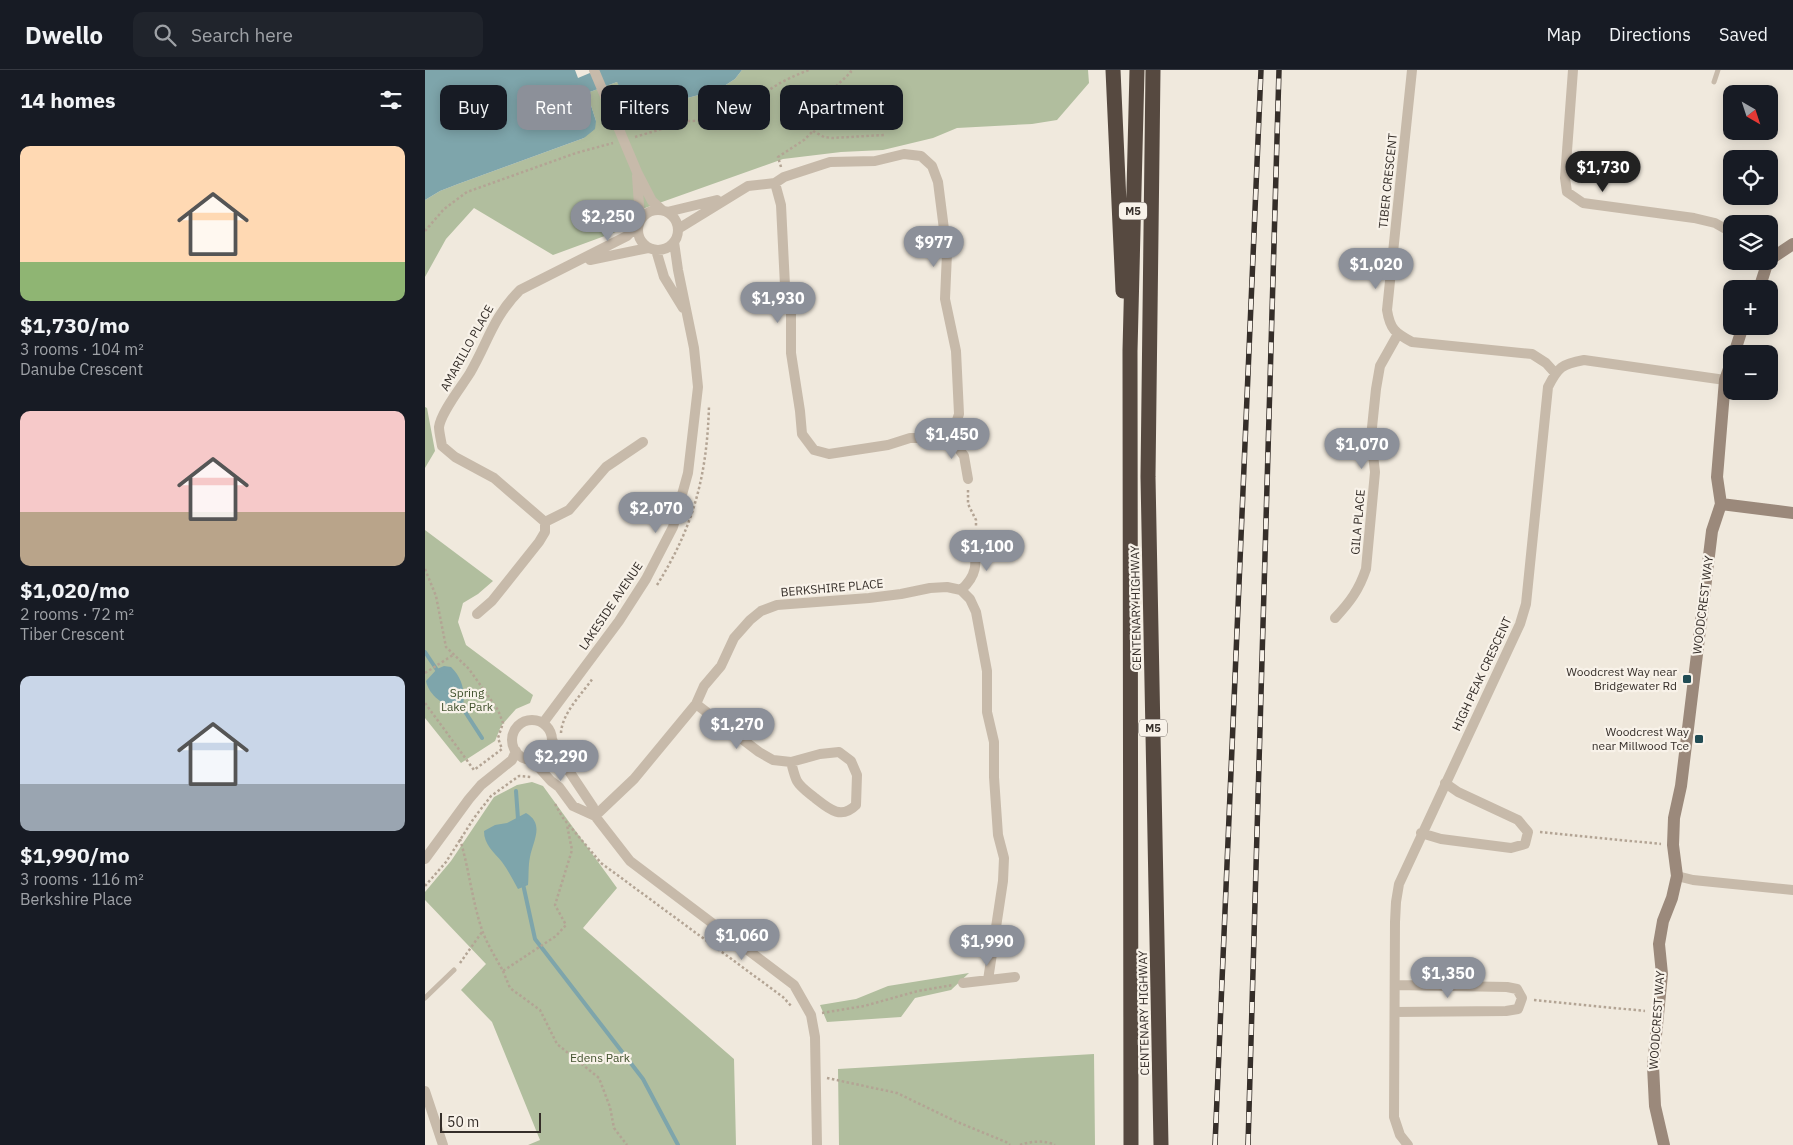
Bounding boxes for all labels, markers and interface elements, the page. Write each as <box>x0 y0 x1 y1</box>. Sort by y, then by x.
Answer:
search box <box>133 12 483 57</box>
text: Dwello <box>25 19 103 51</box>
icon: search <box>151 21 179 49</box>
text: Search here <box>191 23 293 47</box>
text: Map <box>1546 23 1581 46</box>
text: Directions <box>1609 23 1691 46</box>
text: Saved <box>1719 23 1768 46</box>
chip: Buy <box>440 85 507 130</box>
chip: Rent <box>517 85 591 130</box>
chip: Filters <box>601 85 688 130</box>
chip: New <box>698 85 770 130</box>
chip: Apartment <box>780 85 903 130</box>
north arrow <box>1723 85 1777 140</box>
map controls <box>1723 85 1778 400</box>
text: 14 homes <box>20 86 116 114</box>
icon: filters <box>377 86 405 114</box>
street label: TIBER CRESCENT <box>1375 132 1400 229</box>
pin: $1,730 <box>1562 150 1644 193</box>
button: locate <box>1723 150 1778 205</box>
text: $1,730 <box>1577 157 1629 177</box>
icon: home <box>168 179 258 269</box>
pin: $2,250 <box>567 200 649 242</box>
road number: M5 <box>1119 202 1147 220</box>
text: $2,250 <box>582 206 634 226</box>
button: layers <box>1723 215 1778 270</box>
pin: $977 <box>904 226 964 268</box>
text: $977 <box>915 232 953 252</box>
pin: $1,020 <box>1335 248 1417 290</box>
text: $1,020 <box>1350 254 1402 274</box>
button: + <box>1723 280 1778 335</box>
pin: $1,930 <box>737 282 819 324</box>
text: $1,930 <box>752 288 804 308</box>
street label: AMARILLO PLACE <box>437 302 496 393</box>
text: $1,730/mo <box>20 311 130 339</box>
text: 3 rooms · 104 m² <box>20 339 144 359</box>
button: − <box>1723 345 1778 400</box>
text: Danube Crescent <box>20 359 143 379</box>
pin: $1,450 <box>911 418 993 460</box>
text: $1,450 <box>926 424 978 444</box>
pin: $1,070 <box>1321 428 1403 470</box>
text: $1,070 <box>1336 434 1388 454</box>
icon: home <box>168 444 258 534</box>
street label: GILA PLACE <box>1347 489 1368 555</box>
pin: $2,070 <box>615 492 697 534</box>
text: $2,070 <box>630 498 682 518</box>
pin: $1,100 <box>946 530 1028 572</box>
text: $1,100 <box>961 536 1013 556</box>
street label: CENTENARY HIGHWAY <box>1127 545 1144 671</box>
street label: WOODCREST WAY <box>1689 555 1716 655</box>
street label: LAKESIDE AVENUE <box>575 559 646 653</box>
text: $1,020/mo <box>20 576 130 604</box>
street label: BERKSHIRE PLACE <box>780 576 884 599</box>
text: 2 rooms · 72 m² <box>20 604 134 624</box>
street label: HIGH PEAK CRESCENT <box>1448 614 1515 733</box>
text: Tiber Crescent <box>20 624 125 644</box>
place label: Woodcrest Way near Bridgewater Rd <box>1566 664 1678 693</box>
marker: Woodcrest Way near Bridgewater Rd <box>1681 673 1693 685</box>
park label: Spring Lake Park <box>441 685 494 714</box>
pin: $1,270 <box>696 708 778 750</box>
icon: home <box>168 709 258 799</box>
text: $1,270 <box>711 714 763 734</box>
road number: M5 <box>1139 720 1167 736</box>
place label: Woodcrest Way near Millwood Tce <box>1592 724 1689 753</box>
marker: Woodcrest Way near Millwood Tce <box>1693 733 1705 745</box>
pin: $2,290 <box>520 740 602 782</box>
text: $2,290 <box>535 746 587 766</box>
text: $1,990/mo <box>20 841 130 869</box>
text: 3 rooms · 116 m² <box>20 869 144 889</box>
text: Berkshire Place <box>20 889 132 909</box>
pin: $1,060 <box>701 918 783 961</box>
pin: $1,990 <box>946 924 1028 967</box>
text: $1,060 <box>716 925 768 945</box>
text: $1,990 <box>961 931 1013 951</box>
street label: CENTENARY HIGHWAY <box>1135 950 1152 1076</box>
pin: $1,350 <box>1407 956 1489 999</box>
text: $1,350 <box>1422 963 1474 983</box>
street label: WOODCREST WAY <box>1646 970 1667 1070</box>
park label: Edens Park <box>570 1050 631 1065</box>
scale bar <box>440 1110 541 1133</box>
text: 50 m <box>447 1113 479 1131</box>

